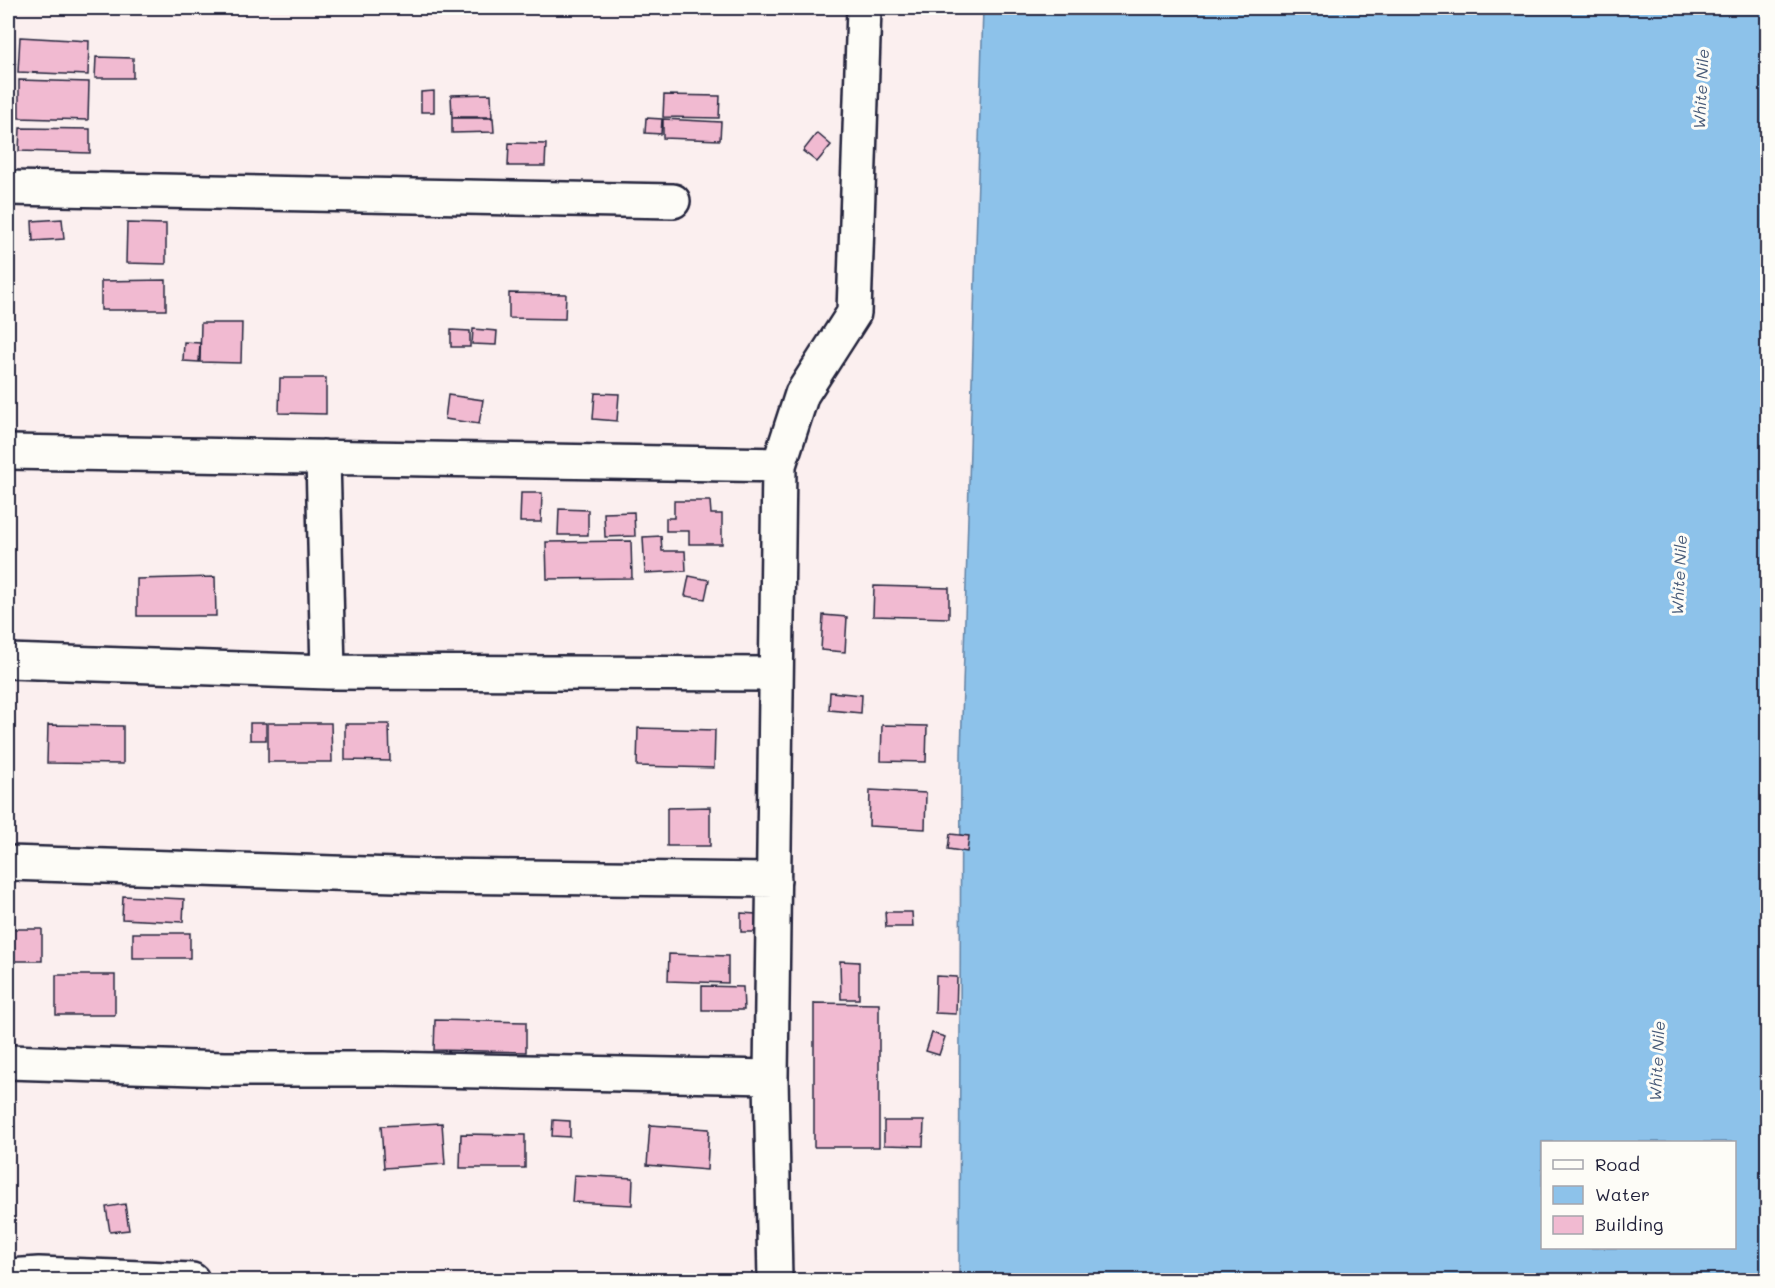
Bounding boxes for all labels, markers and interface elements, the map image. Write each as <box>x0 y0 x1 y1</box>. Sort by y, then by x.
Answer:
water label: White Nile <box>1688 48 1713 130</box>
water label: White Nile <box>1666 534 1691 616</box>
water label: White Nile <box>1644 1020 1669 1102</box>
legend <box>1541 1141 1736 1249</box>
text: Road <box>1595 1152 1640 1176</box>
text: Water <box>1595 1182 1650 1206</box>
text: Building <box>1595 1212 1663 1236</box>

